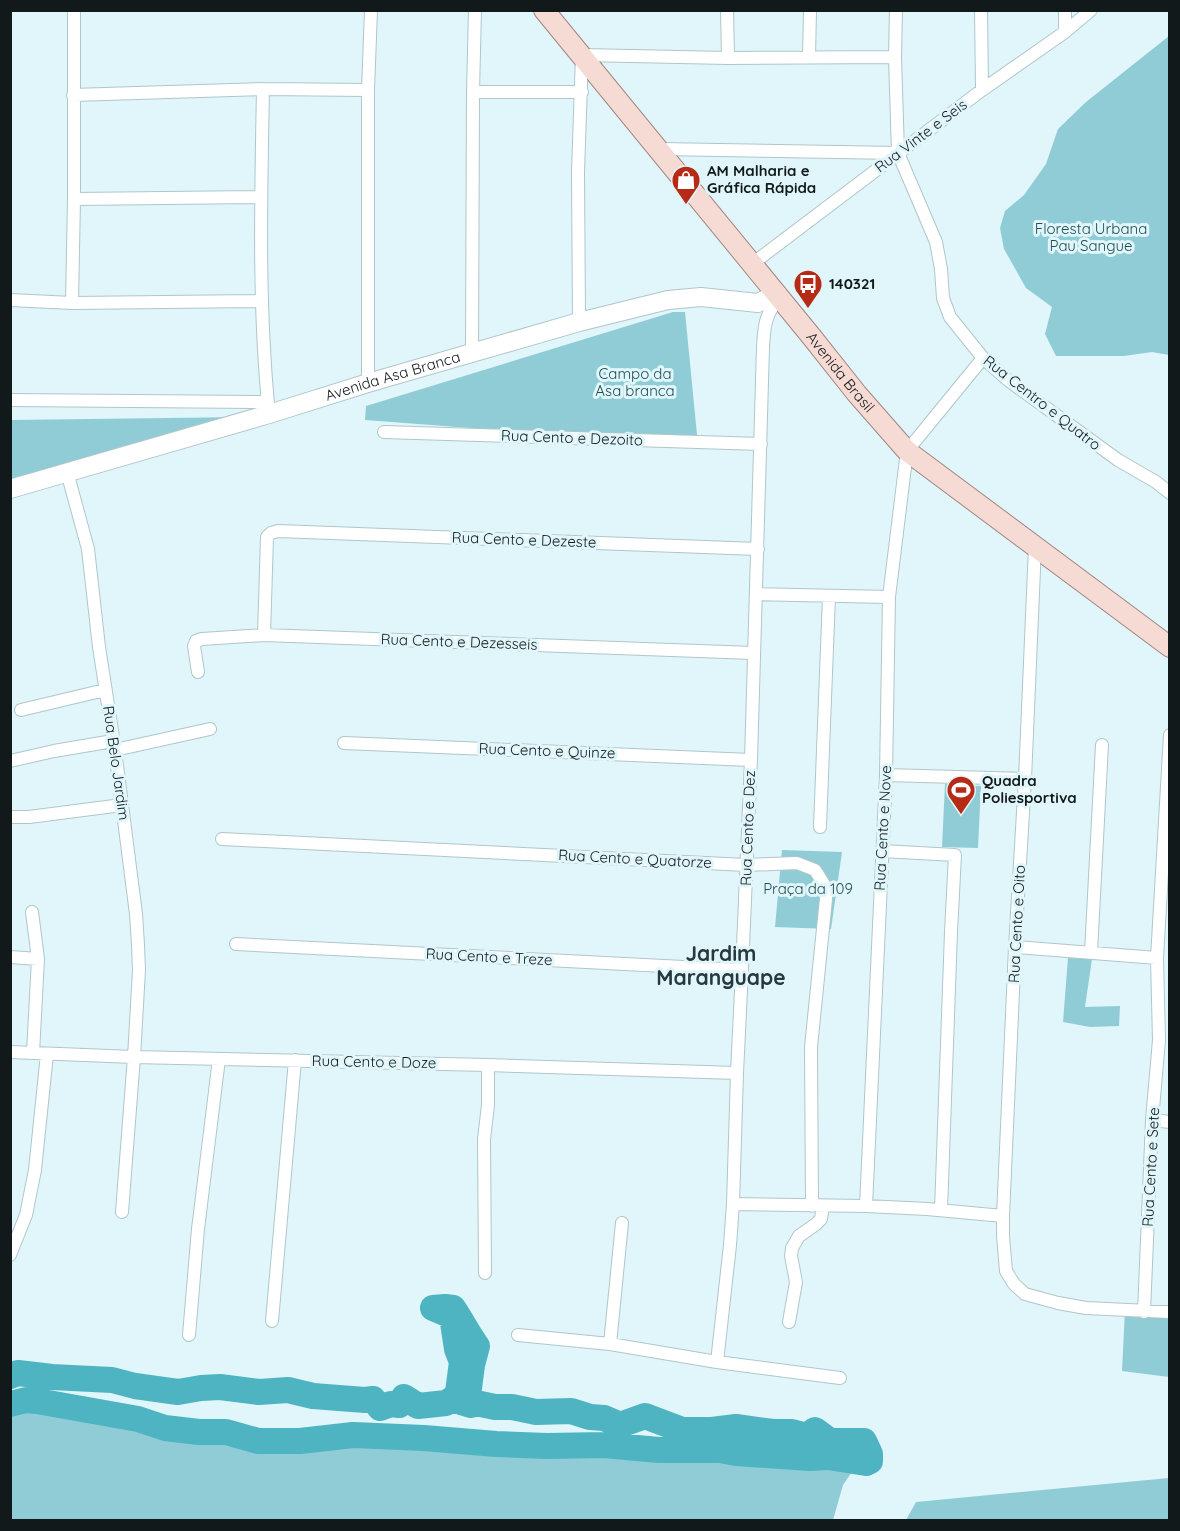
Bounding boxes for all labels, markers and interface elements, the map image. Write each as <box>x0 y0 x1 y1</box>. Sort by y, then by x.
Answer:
street label: Rua Vinte e Seis <box>871 95 971 177</box>
place label: AM Malharia e Gráfica Rápida <box>707 161 816 197</box>
shop icon: AM Malharia e Gráfica Rápida <box>670 164 702 206</box>
park label: Floresta Urbana Pau Sangue <box>1035 219 1147 255</box>
bus stop icon: 140321 <box>792 268 824 310</box>
place label: 140321 <box>829 274 875 293</box>
street label: Avenida Brasil <box>802 328 879 416</box>
street label: Avenida Asa Branca <box>323 347 462 405</box>
street label: Rua Centro e Quatro <box>980 351 1105 454</box>
park label: Campo da Asa branca <box>595 364 675 400</box>
street label: Rua Cento e Dezoito <box>501 426 643 449</box>
street label: Rua Cento e Dezeste <box>451 527 597 552</box>
street label: Rua Cento e Dezesseis <box>380 629 538 654</box>
street label: Rua Belo Jardim <box>99 704 134 821</box>
street label: Rua Cento e Quinze <box>478 739 616 762</box>
street label: Rua Cento e Nove <box>870 765 895 891</box>
street label: Rua Cento e Dez <box>736 770 759 886</box>
place label: Quadra Poliesportiva <box>982 771 1077 807</box>
sports icon: Quadra Poliesportiva <box>945 774 977 816</box>
street label: Rua Cento e Quatorze <box>558 845 712 872</box>
street label: Rua Cento e Oito <box>1004 865 1029 983</box>
park label: Praça da 109 <box>763 879 853 898</box>
district label: Jardim Maranguape <box>656 940 786 990</box>
street label: Rua Cento e Treze <box>425 944 553 969</box>
street label: Rua Cento e Doze <box>312 1051 436 1072</box>
street label: Rua Cento e Sete <box>1138 1107 1163 1227</box>

